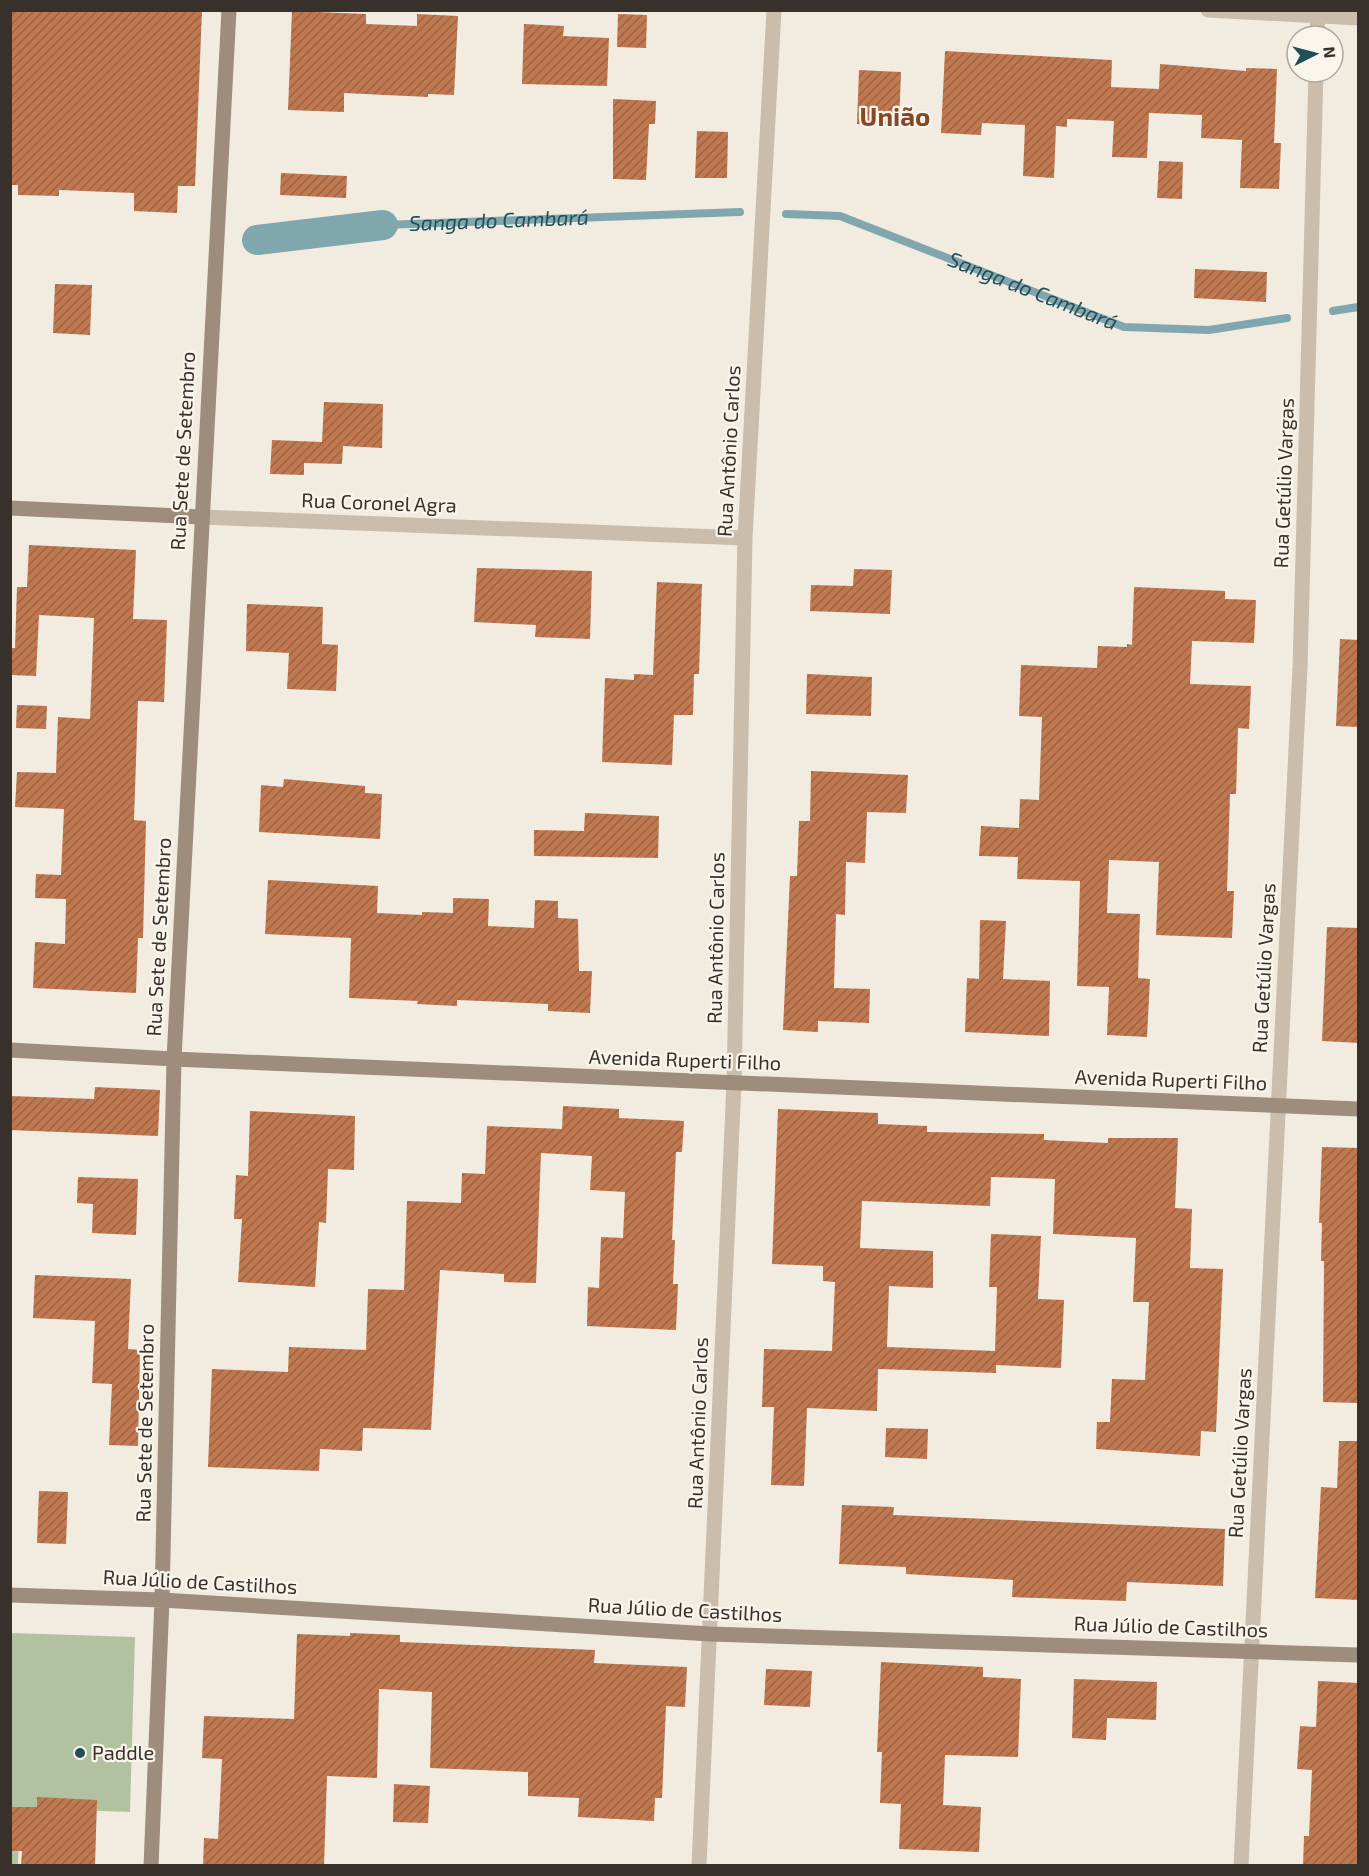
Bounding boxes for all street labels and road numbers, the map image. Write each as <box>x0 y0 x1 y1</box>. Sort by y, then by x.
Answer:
street label: Rua Sete de Setembro <box>165 351 199 551</box>
street label: Rua Antônio Carlos <box>712 364 744 537</box>
street label: Rua Getúlio Vargas <box>1268 397 1298 569</box>
street label: Rua Coronel Agra <box>301 487 457 517</box>
street label: Rua Sete de Setembro <box>141 837 175 1037</box>
street label: Rua Antônio Carlos <box>702 852 728 1024</box>
street label: Rua Getúlio Vargas <box>1247 882 1279 1054</box>
street label: Avenida Ruperti Filho <box>588 1044 782 1074</box>
street label: Avenida Ruperti Filho <box>1074 1064 1268 1094</box>
street label: Rua Sete de Setembro <box>130 1323 158 1523</box>
street label: Rua Antônio Carlos <box>682 1337 712 1509</box>
street label: Rua Getúlio Vargas <box>1223 1367 1255 1539</box>
street label: Rua Júlio de Castilhos <box>102 1564 298 1598</box>
street label: Rua Júlio de Castilhos <box>587 1592 783 1626</box>
street label: Rua Júlio de Castilhos <box>1073 1611 1269 1641</box>

